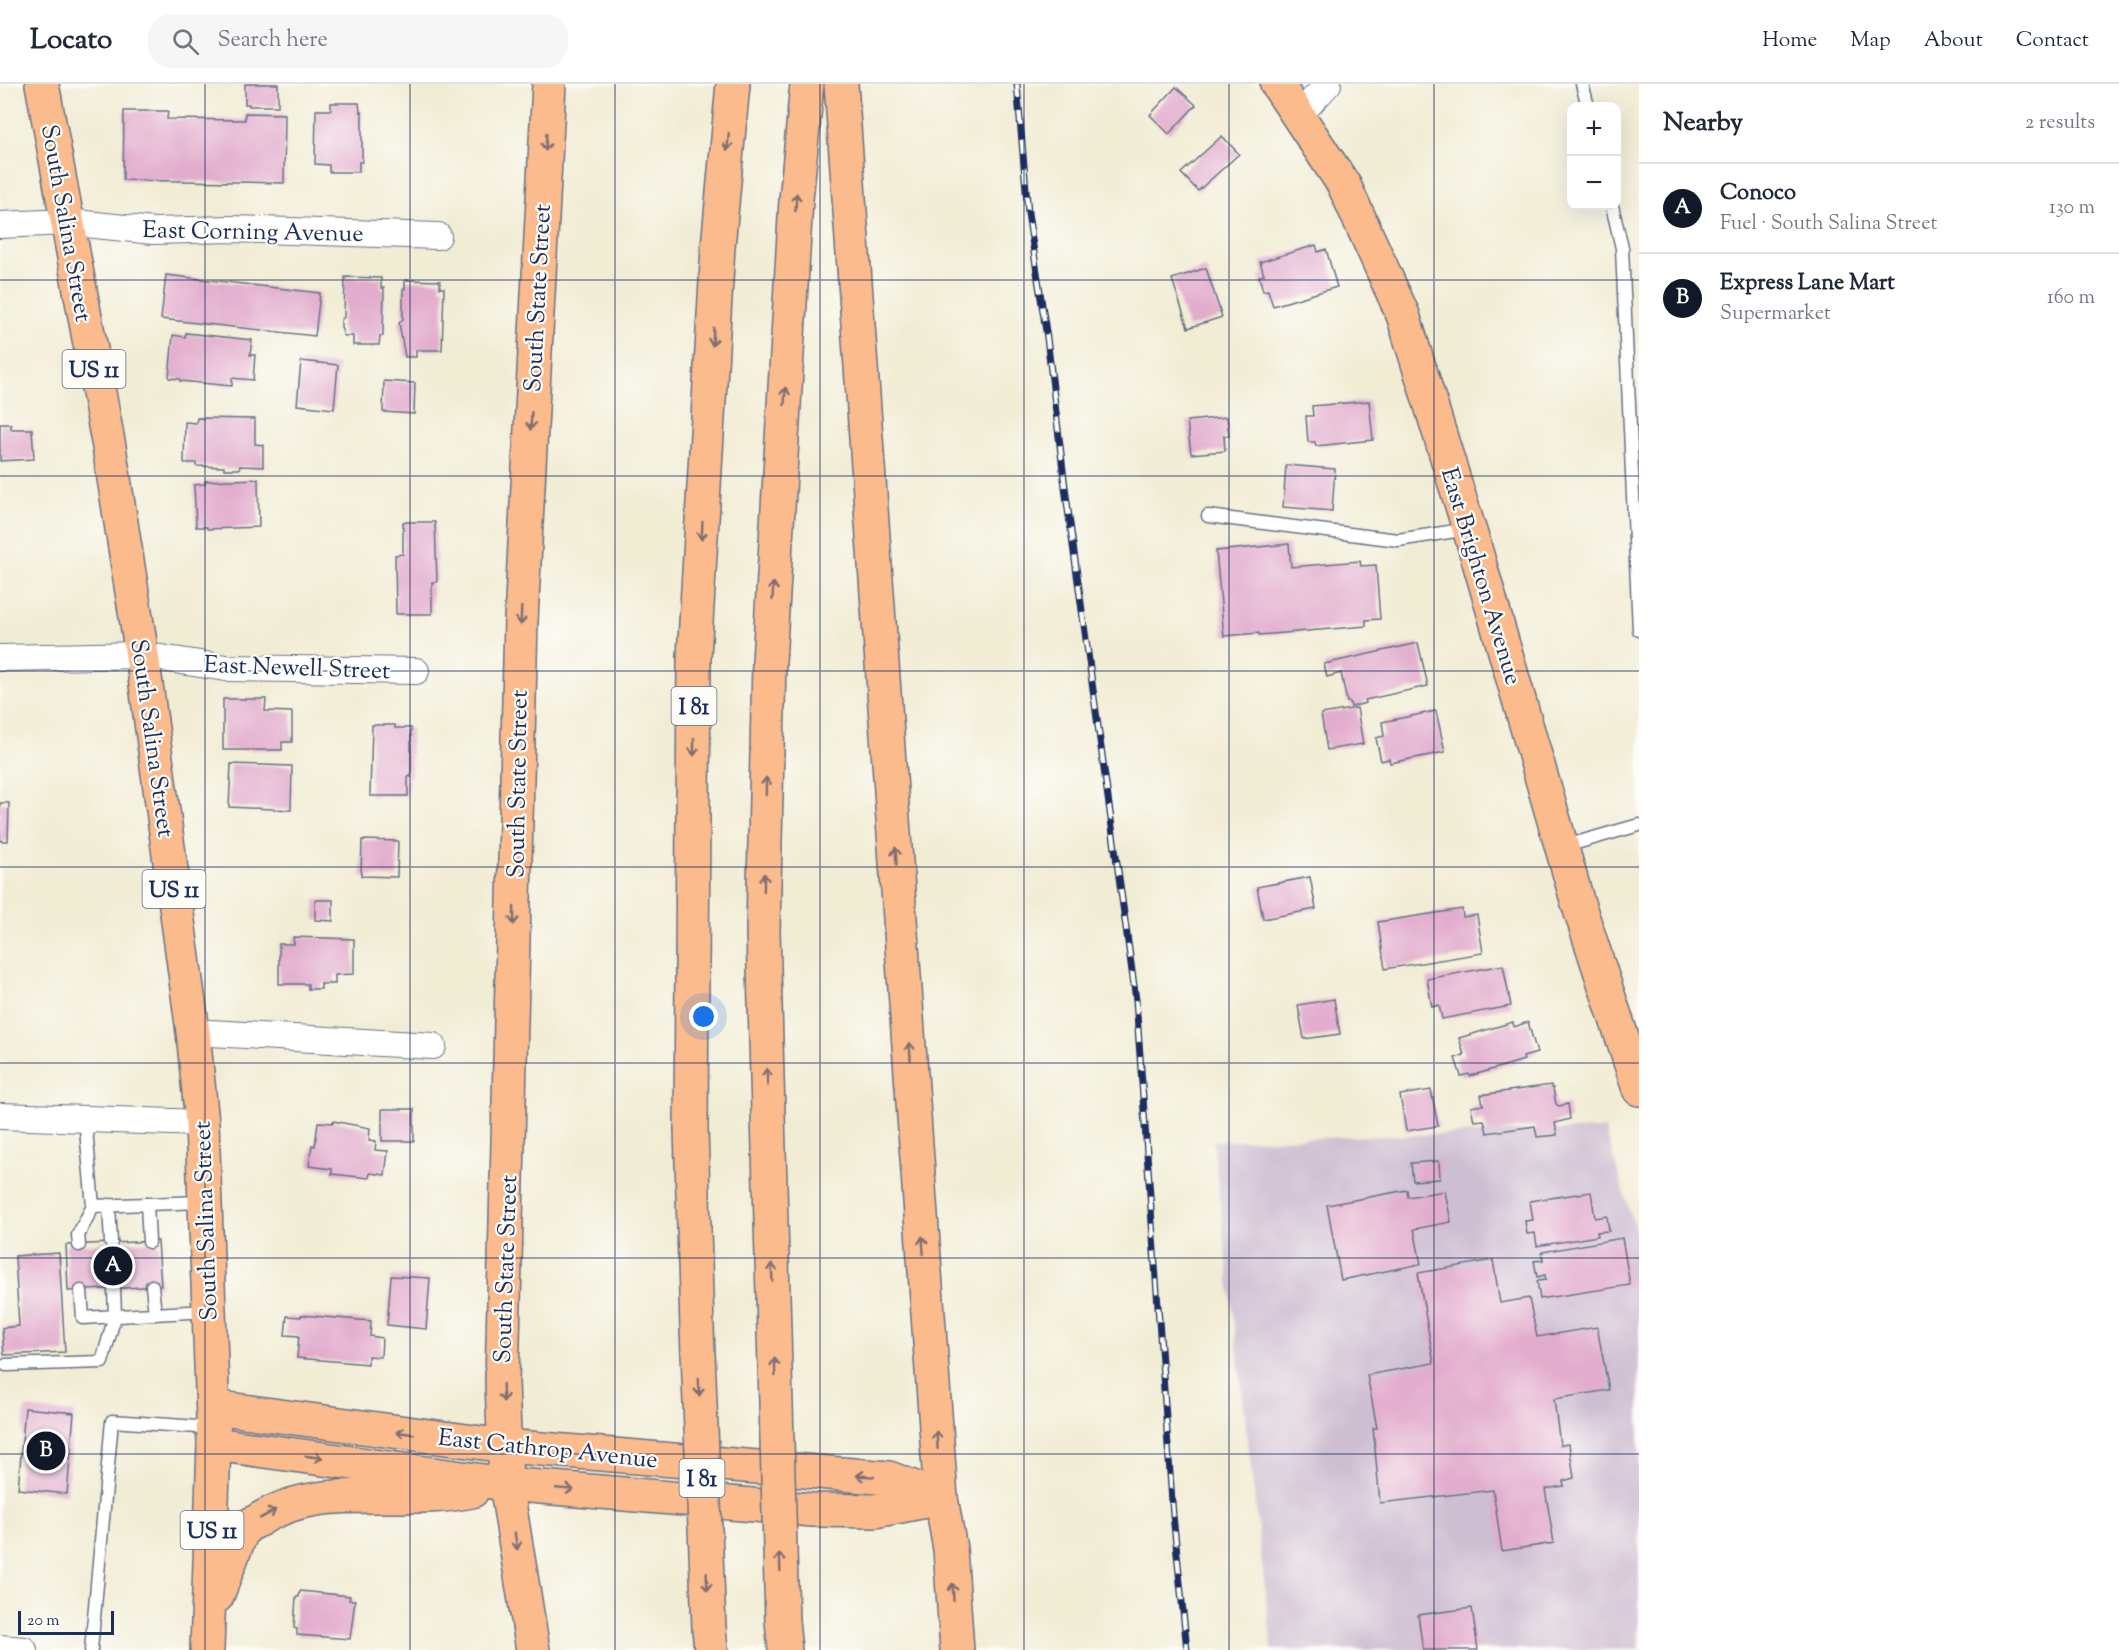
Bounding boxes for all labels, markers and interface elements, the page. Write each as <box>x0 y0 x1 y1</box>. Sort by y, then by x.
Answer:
search box <box>148 14 568 68</box>
text: Locato <box>30 21 112 61</box>
icon: search <box>169 25 202 58</box>
text: Search here <box>217 25 328 57</box>
text: Home <box>1762 26 1817 56</box>
text: Map <box>1850 26 1891 56</box>
text: About <box>1924 26 1983 56</box>
text: Contact <box>2016 26 2089 56</box>
map controls <box>1567 102 1621 210</box>
button: + <box>1567 102 1621 156</box>
text: Nearby <box>1663 105 1743 142</box>
text: 2 results <box>2025 109 2095 138</box>
street label: South Salina Street <box>31 122 99 325</box>
one-way arrow <box>540 132 551 152</box>
one-way arrow <box>722 132 733 152</box>
button: − <box>1567 156 1621 210</box>
text: Conoco <box>1720 178 1796 210</box>
one-way arrow <box>791 192 802 212</box>
text: A <box>1674 194 1691 223</box>
text: 130 m <box>2049 194 2095 223</box>
street label: South State Street <box>517 203 561 393</box>
text: Fuel · South Salina Street <box>1720 210 1937 239</box>
street label: East Corning Avenue <box>142 214 364 252</box>
text: Express Lane Mart <box>1720 268 1895 300</box>
text: B <box>1676 284 1689 313</box>
text: 160 m <box>2047 284 2095 313</box>
text: Supermarket <box>1720 300 1831 329</box>
one-way arrow <box>707 326 718 346</box>
road number: US 11 <box>62 350 125 388</box>
one-way arrow <box>779 387 790 407</box>
one-way arrow <box>526 411 537 431</box>
street label: East Brighton Avenue <box>1431 464 1529 689</box>
one-way arrow <box>696 521 707 541</box>
one-way arrow <box>768 582 779 601</box>
one-way arrow <box>516 605 527 625</box>
street label: South Salina Street <box>120 637 182 840</box>
street label: East Newell Street <box>203 649 391 689</box>
road number: I 81 <box>672 687 716 725</box>
street label: South State Street <box>500 690 538 879</box>
one-way arrow <box>688 737 700 757</box>
one-way arrow <box>760 776 772 796</box>
one-way arrow <box>890 847 901 866</box>
road number: US 11 <box>142 870 206 908</box>
one-way arrow <box>758 873 770 893</box>
one-way arrow <box>508 905 520 925</box>
your location <box>689 1002 718 1031</box>
one-way arrow <box>904 1041 915 1061</box>
one-way arrow <box>761 1068 773 1088</box>
street label: South Salina Street <box>187 1120 227 1321</box>
street label: South State Street <box>487 1174 527 1364</box>
one-way arrow <box>917 1236 928 1256</box>
pin: A <box>94 1244 132 1288</box>
one-way arrow <box>767 1263 778 1283</box>
one-way arrow <box>769 1358 781 1378</box>
one-way arrow <box>694 1376 705 1396</box>
one-way arrow <box>497 1383 508 1403</box>
street label: East Cathrop Avenue <box>436 1422 659 1478</box>
one-way arrow <box>396 1427 416 1438</box>
pin: B <box>26 1428 66 1474</box>
one-way arrow <box>931 1430 942 1450</box>
one-way arrow <box>303 1452 323 1463</box>
road number: I 81 <box>680 1459 724 1497</box>
one-way arrow <box>856 1470 875 1481</box>
one-way arrow <box>554 1484 574 1495</box>
one-way arrow <box>259 1508 276 1520</box>
road number: US 11 <box>180 1511 244 1549</box>
one-way arrow <box>511 1531 522 1551</box>
one-way arrow <box>775 1553 786 1573</box>
one-way arrow <box>702 1571 713 1591</box>
one-way arrow <box>947 1582 958 1602</box>
scale bar <box>18 1608 114 1636</box>
text: 20 m <box>27 1610 60 1633</box>

